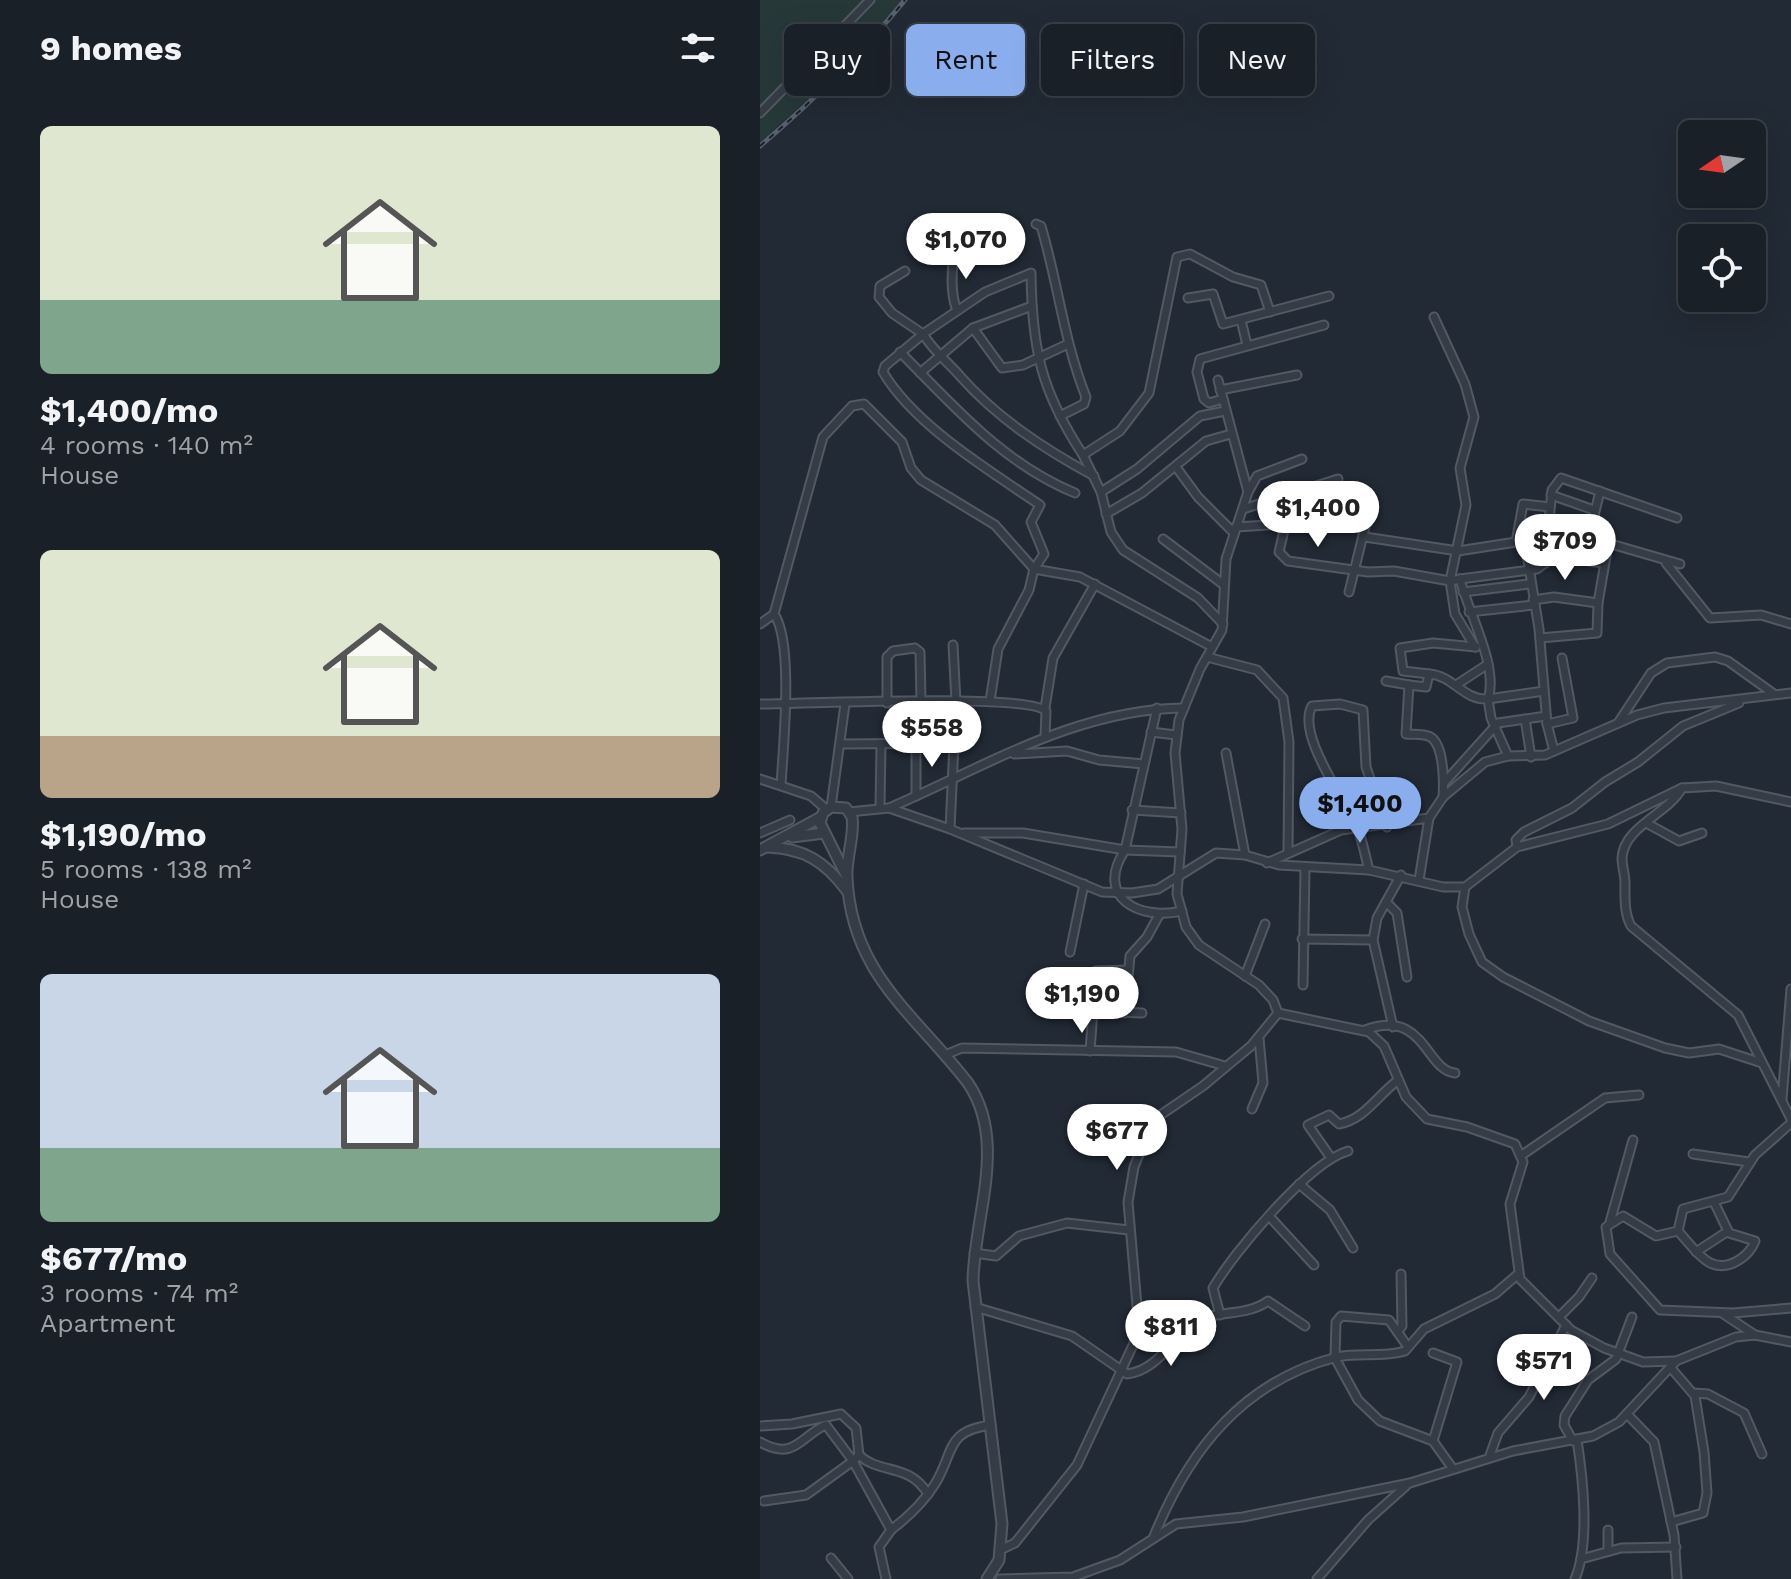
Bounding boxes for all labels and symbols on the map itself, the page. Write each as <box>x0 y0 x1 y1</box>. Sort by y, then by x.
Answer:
north arrow <box>1678 120 1766 208</box>
pin: $1,070 <box>901 213 1031 281</box>
pin: $1,400 <box>1253 481 1383 549</box>
pin: $709 <box>1518 514 1612 582</box>
pin: $558 <box>885 701 979 769</box>
pin: $1,400 <box>1295 777 1425 845</box>
pin: $1,190 <box>1017 967 1147 1035</box>
pin: $677 <box>1070 1104 1164 1172</box>
pin: $811 <box>1124 1300 1218 1368</box>
pin: $571 <box>1497 1334 1591 1402</box>

